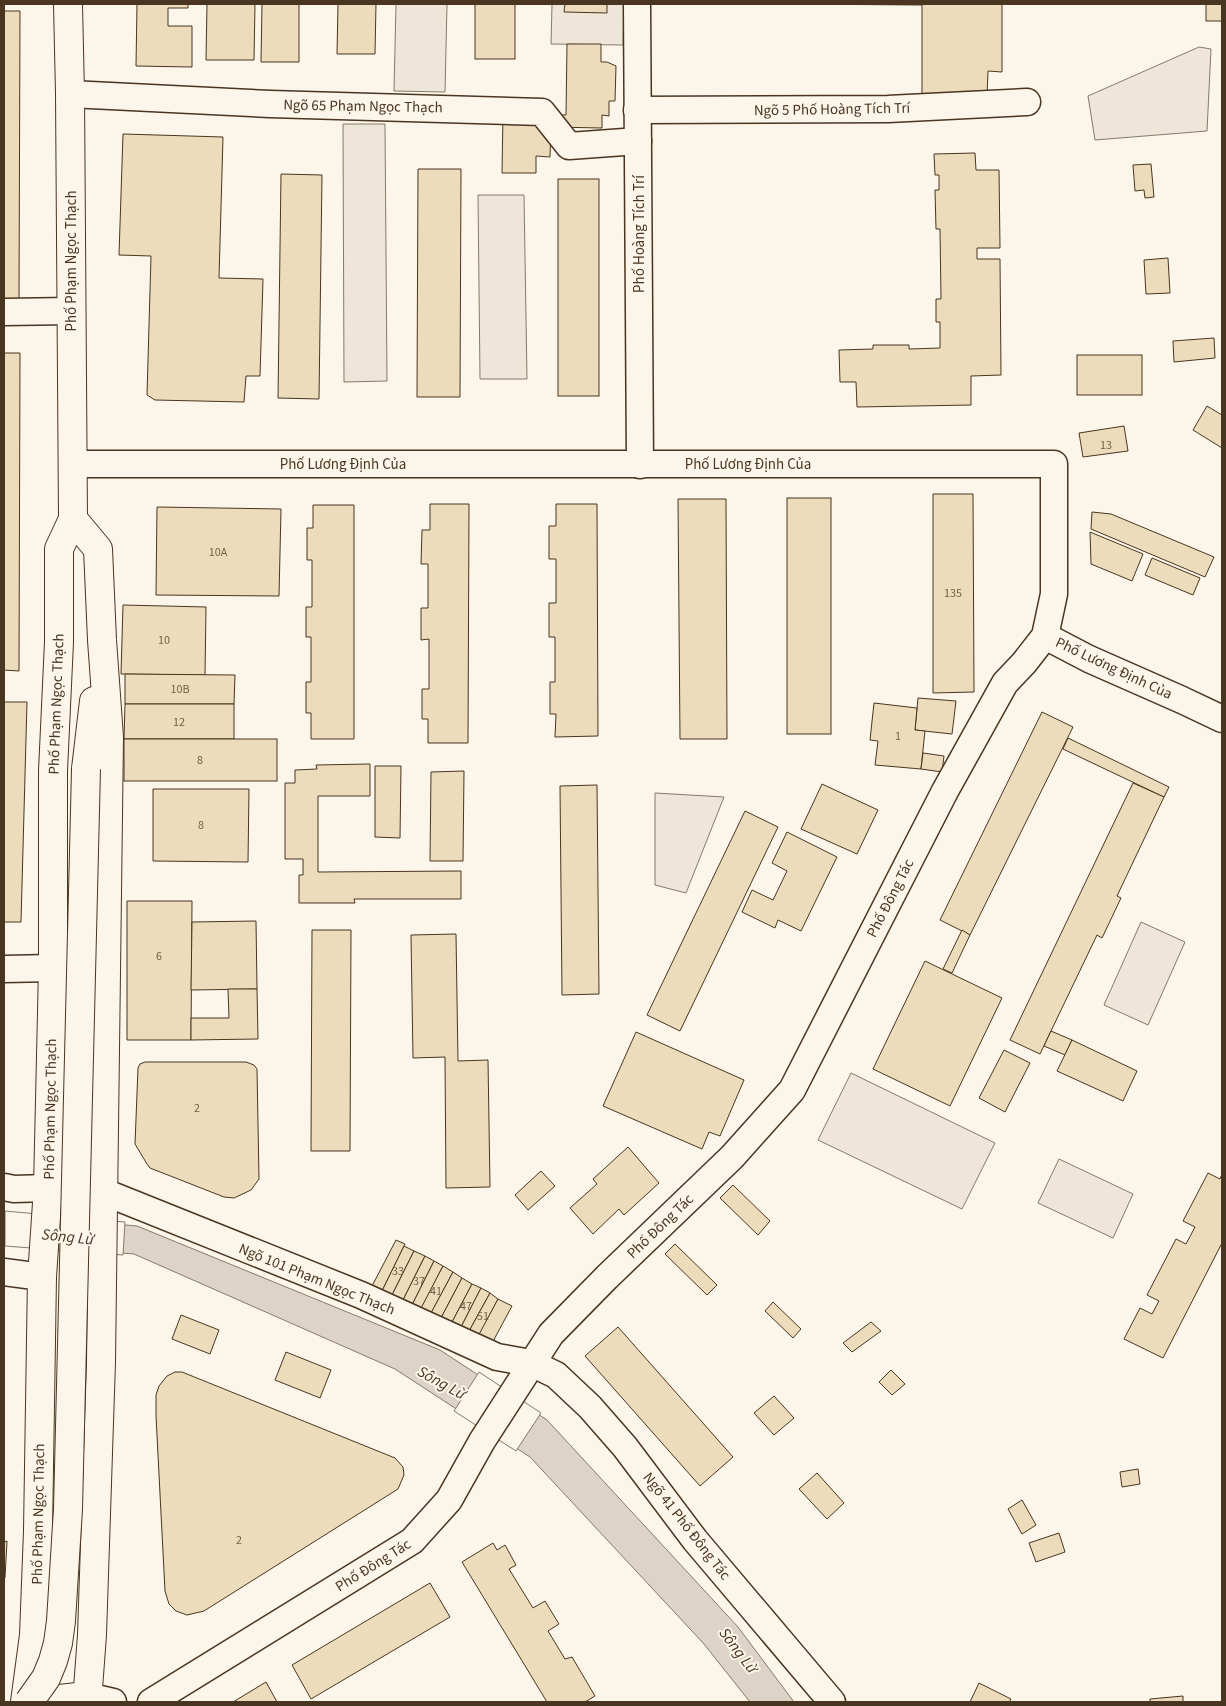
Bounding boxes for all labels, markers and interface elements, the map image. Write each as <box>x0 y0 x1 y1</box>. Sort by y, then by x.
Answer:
street label: Ngõ 65 Phạm Ngọc Thạch <box>283 95 443 118</box>
street label: Ngõ 5 Phố Hoàng Tích Trí <box>754 98 912 121</box>
street label: Phố Hoàng Tích Trí <box>629 174 650 293</box>
street label: Phố Phạm Ngọc Thạch <box>61 190 82 332</box>
house number: 13 <box>1100 437 1112 454</box>
street label: Phố Lương Định Của <box>280 454 406 475</box>
street label: Phố Lương Định Của <box>685 454 811 475</box>
house number: 10A <box>209 544 228 561</box>
house number: 135 <box>944 585 962 602</box>
house number: 10 <box>158 632 170 649</box>
street label: Phố Lương Định Của <box>1052 632 1176 705</box>
street label: Phố Phạm Ngọc Thạch <box>44 633 69 775</box>
house number: 10B <box>171 681 189 698</box>
house number: 12 <box>173 714 185 731</box>
house number: 1 <box>895 728 901 745</box>
house number: 8 <box>197 752 203 769</box>
house number: 8 <box>198 817 204 834</box>
street label: Phố Đông Tác <box>862 855 919 941</box>
house number: 6 <box>156 948 162 965</box>
street label: Phố Phạm Ngọc Thạch <box>39 1038 62 1180</box>
house number: 2 <box>194 1100 200 1117</box>
street label: Phố Đông Tác <box>622 1189 699 1264</box>
water label: Sông Lừ <box>41 1223 96 1251</box>
street label: Ngõ 101 Phạm Ngọc Thạch <box>235 1238 398 1320</box>
house number: 33 <box>392 1263 404 1280</box>
house number: 37 <box>413 1273 425 1290</box>
house number: 41 <box>430 1283 442 1300</box>
house number: 47 <box>460 1298 472 1315</box>
house number: 51 <box>477 1308 489 1325</box>
water label: Sông Lừ <box>413 1361 471 1406</box>
street label: Phố Phạm Ngọc Thạch <box>27 1443 50 1585</box>
street label: Ngõ 41 Phố Đông Tác <box>638 1468 736 1585</box>
house number: 2 <box>236 1532 242 1549</box>
street label: Phố Đông Tác <box>331 1534 415 1597</box>
water label: Sông Lừ <box>714 1623 764 1679</box>

